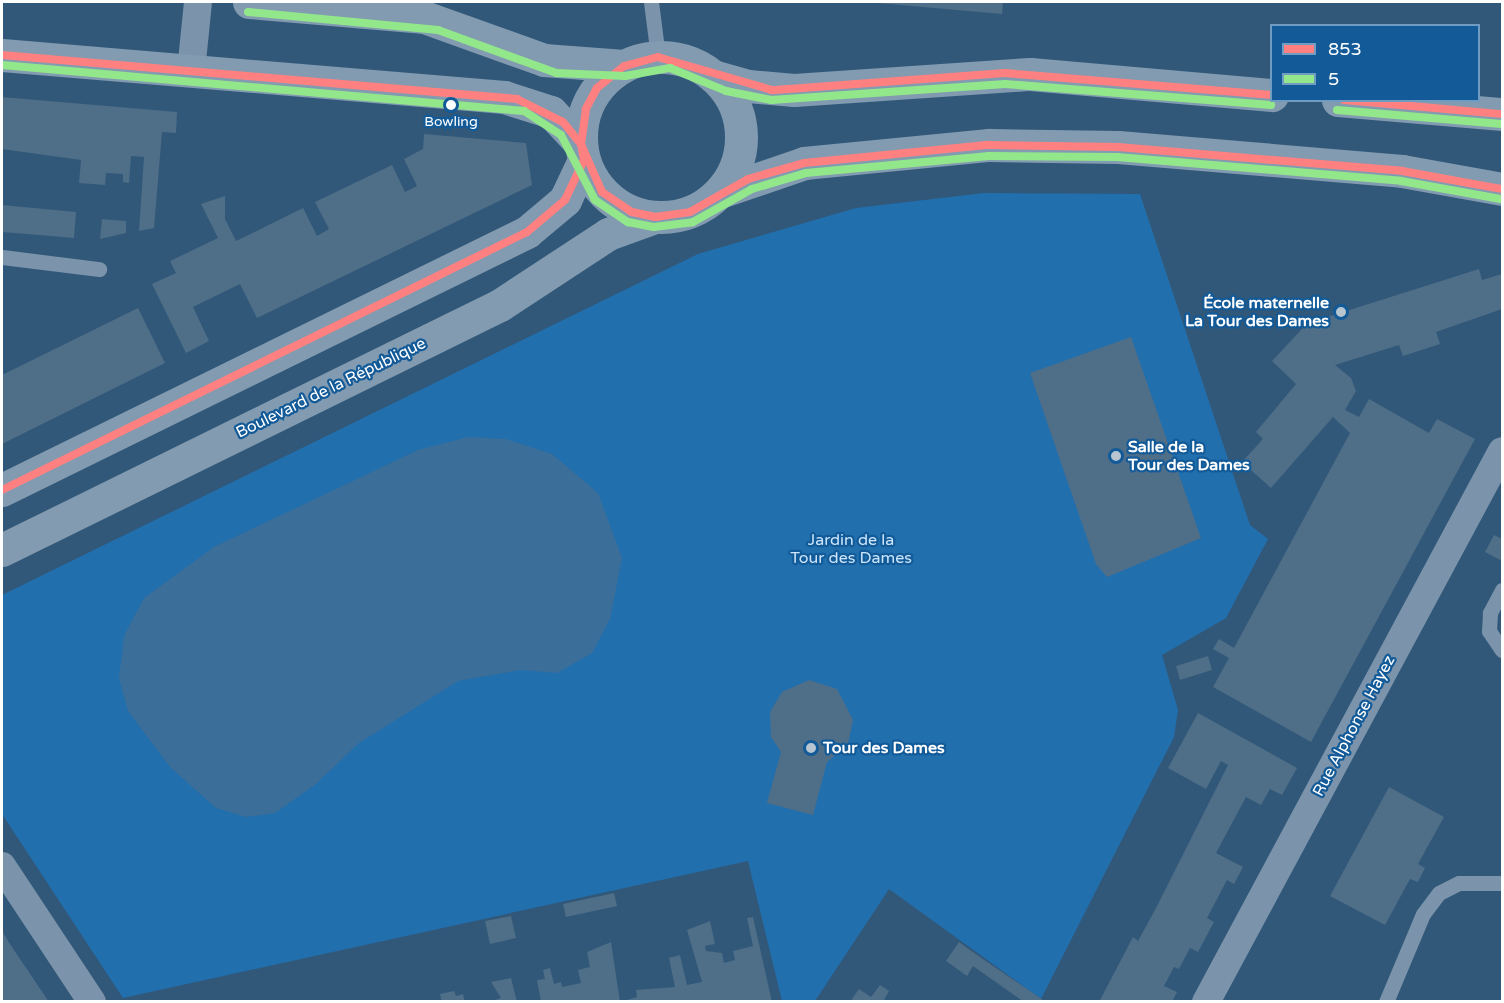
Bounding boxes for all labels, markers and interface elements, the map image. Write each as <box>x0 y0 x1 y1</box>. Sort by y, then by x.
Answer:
legend <box>1270 24 1480 102</box>
text: 853 <box>1328 38 1362 60</box>
text: 5 <box>1328 68 1339 90</box>
marker: Bowling <box>445 99 457 111</box>
place label: Bowling <box>424 114 478 130</box>
place label: École maternelle La Tour des Dames <box>1185 293 1329 331</box>
marker: École maternelle La Tour des Dames <box>1334 305 1348 319</box>
street label: Boulevard de la République <box>233 334 429 442</box>
place label: Salle de la Tour des Dames <box>1128 437 1250 475</box>
marker: Salle de la Tour des Dames <box>1109 449 1123 463</box>
park label: Jardin de la Tour des Dames <box>790 530 912 568</box>
street label: Rue Alphonse Hayez <box>1309 652 1399 800</box>
place label: Tour des Dames <box>823 738 945 758</box>
marker: Tour des Dames <box>804 741 818 755</box>

